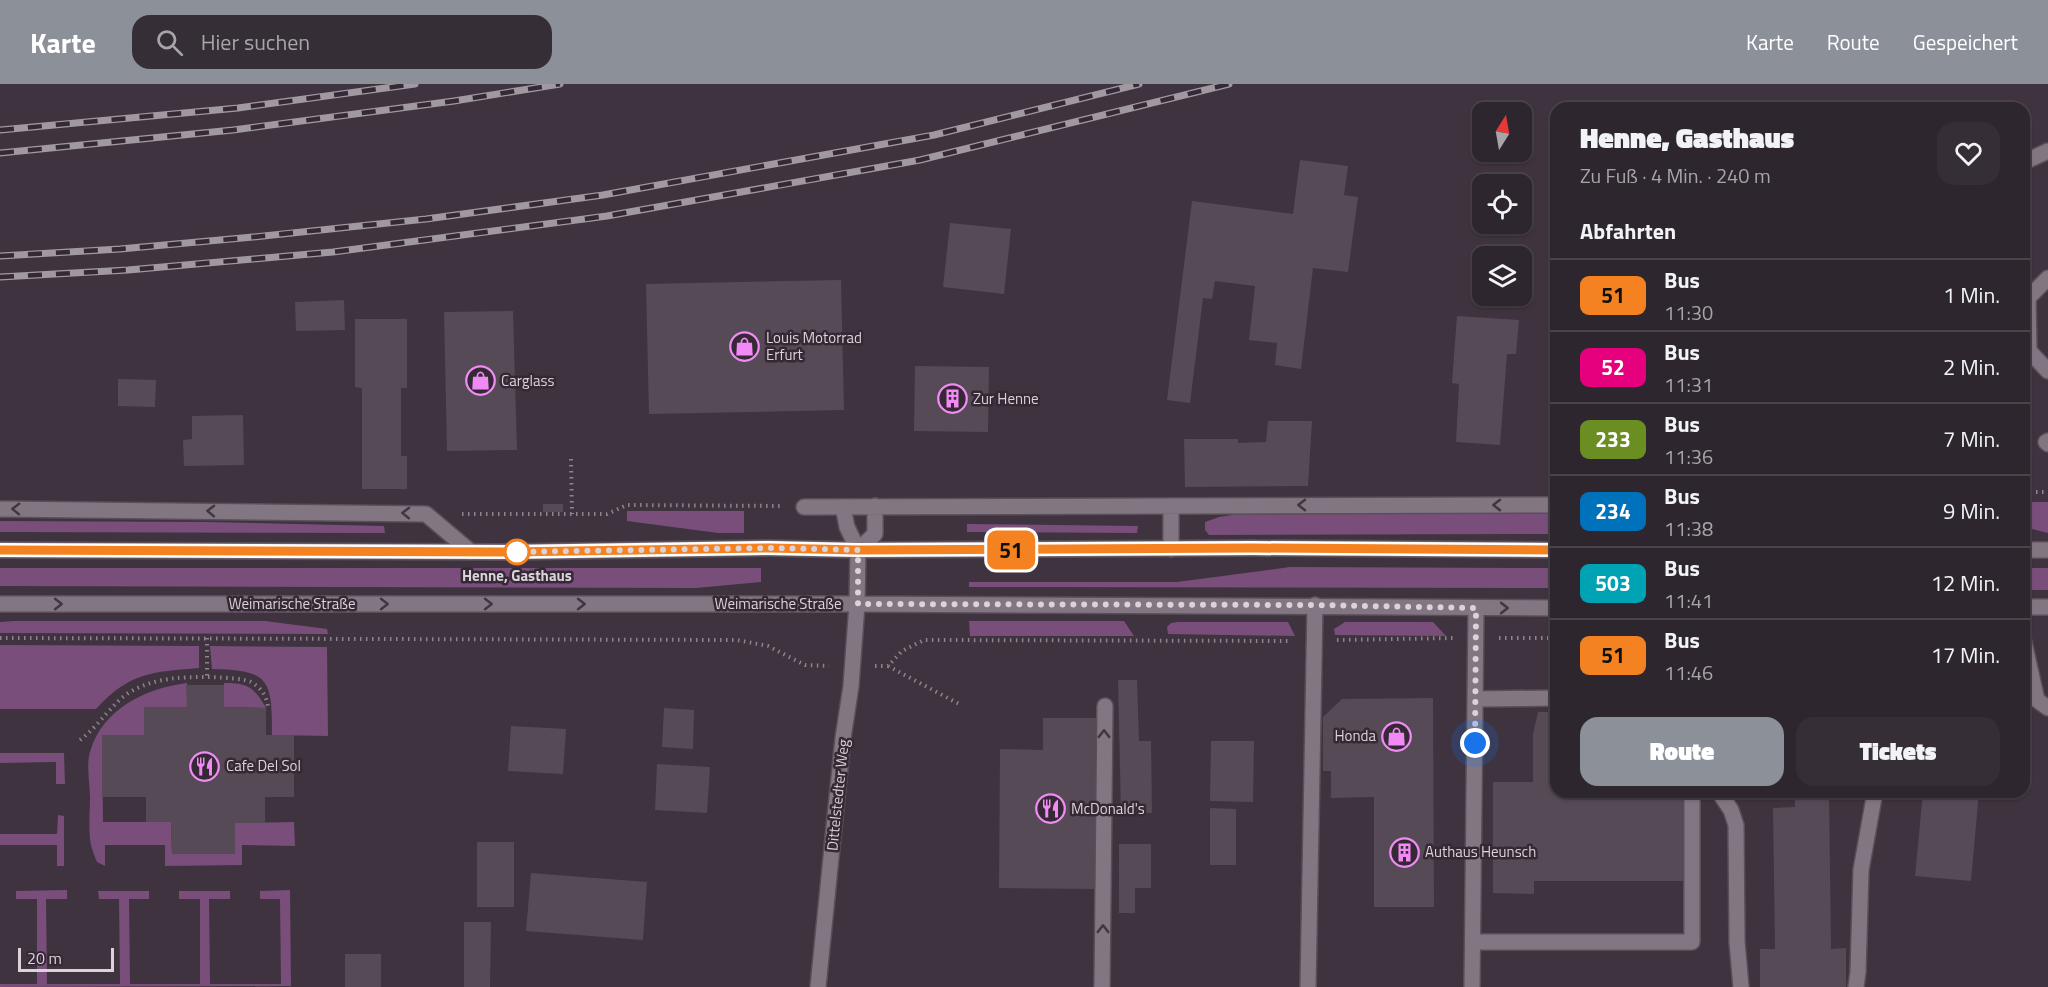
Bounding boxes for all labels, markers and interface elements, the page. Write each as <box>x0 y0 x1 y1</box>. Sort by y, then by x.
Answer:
search box <box>132 15 552 69</box>
text: Karte <box>30 21 96 64</box>
text: Hier suchen <box>201 25 310 59</box>
icon: search <box>153 26 186 59</box>
text: Karte <box>1746 26 1794 58</box>
text: Route <box>1827 26 1880 58</box>
text: Gespeichert <box>1913 26 2018 58</box>
north arrow <box>1472 102 1532 162</box>
map controls <box>1472 102 1532 306</box>
text: Henne, Gasthaus <box>1580 116 1794 159</box>
button: heart <box>1937 122 2000 185</box>
text: Zu Fuß · 4 Min. · 240 m <box>1580 160 1771 191</box>
button: locate <box>1472 174 1532 234</box>
text: Abfahrten <box>1580 214 1676 248</box>
button: layers <box>1472 246 1532 306</box>
text: Bus <box>1664 263 1700 297</box>
text: 1 Min. <box>1943 278 2000 312</box>
text: 51 <box>1601 279 1625 311</box>
text: 11:30 <box>1664 297 1713 328</box>
place label: Louis Motorrad Erfurt <box>766 326 862 366</box>
shop icon: Louis Motorrad Erfurt <box>729 331 761 363</box>
text: Bus <box>1664 335 1700 369</box>
text: 2 Min. <box>1943 350 2000 384</box>
text: 52 <box>1601 351 1625 383</box>
shop icon: Carglass <box>464 365 496 397</box>
place label: Carglass <box>501 369 554 392</box>
text: 11:31 <box>1664 369 1713 400</box>
building icon: Zur Henne <box>936 383 968 415</box>
place label: Zur Henne <box>973 387 1039 410</box>
text: Bus <box>1664 407 1700 441</box>
text: 7 Min. <box>1943 422 2000 456</box>
text: 233 <box>1595 423 1631 455</box>
text: 11:36 <box>1664 441 1713 472</box>
text: Bus <box>1664 479 1700 513</box>
text: 9 Min. <box>1943 494 2000 528</box>
text: 234 <box>1595 495 1631 527</box>
one-way arrow <box>1298 499 1307 511</box>
one-way arrow <box>1493 499 1502 511</box>
one-way arrow <box>11 503 20 515</box>
one-way arrow <box>206 505 215 518</box>
one-way arrow <box>401 507 410 520</box>
text: 11:38 <box>1664 513 1713 544</box>
line badge: 51 <box>984 530 1038 570</box>
text: 51 <box>999 534 1023 566</box>
marker: Henne, Gasthaus <box>504 539 530 565</box>
text: Bus <box>1664 551 1700 585</box>
place label: Henne, Gasthaus <box>462 564 572 587</box>
text: 12 Min. <box>1931 566 2000 600</box>
text: 503 <box>1595 567 1631 599</box>
text: 11:41 <box>1664 585 1713 616</box>
street label: Weimarische Straße <box>229 592 355 615</box>
street label: Weimarische Straße <box>715 592 841 615</box>
one-way arrow <box>54 598 63 610</box>
one-way arrow <box>379 598 388 610</box>
one-way arrow <box>484 598 493 610</box>
one-way arrow <box>577 598 586 610</box>
one-way arrow <box>1499 602 1508 614</box>
text: Bus <box>1664 623 1700 657</box>
text: 17 Min. <box>1931 638 2000 672</box>
text: 51 <box>1601 639 1625 671</box>
text: 11:46 <box>1664 657 1713 688</box>
button: Route <box>1580 717 1784 786</box>
button: Tickets <box>1796 717 2000 786</box>
shop icon: Honda <box>1381 720 1413 752</box>
place label: Honda <box>1335 724 1376 747</box>
your location <box>1460 728 1490 758</box>
one-way arrow <box>1098 729 1110 738</box>
street label: Dittelstedter Weg <box>820 738 855 852</box>
restaurant icon: Cafe Del Sol <box>189 750 221 782</box>
place label: Cafe Del Sol <box>226 754 301 777</box>
restaurant icon: McDonald's <box>1034 793 1066 825</box>
place label: McDonald's <box>1071 797 1145 820</box>
building icon: Authaus Heunsch <box>1388 836 1420 868</box>
place label: Authaus Heunsch <box>1425 840 1536 863</box>
one-way arrow <box>1097 924 1109 933</box>
scale bar <box>18 945 114 972</box>
text: 20 m <box>27 946 62 970</box>

